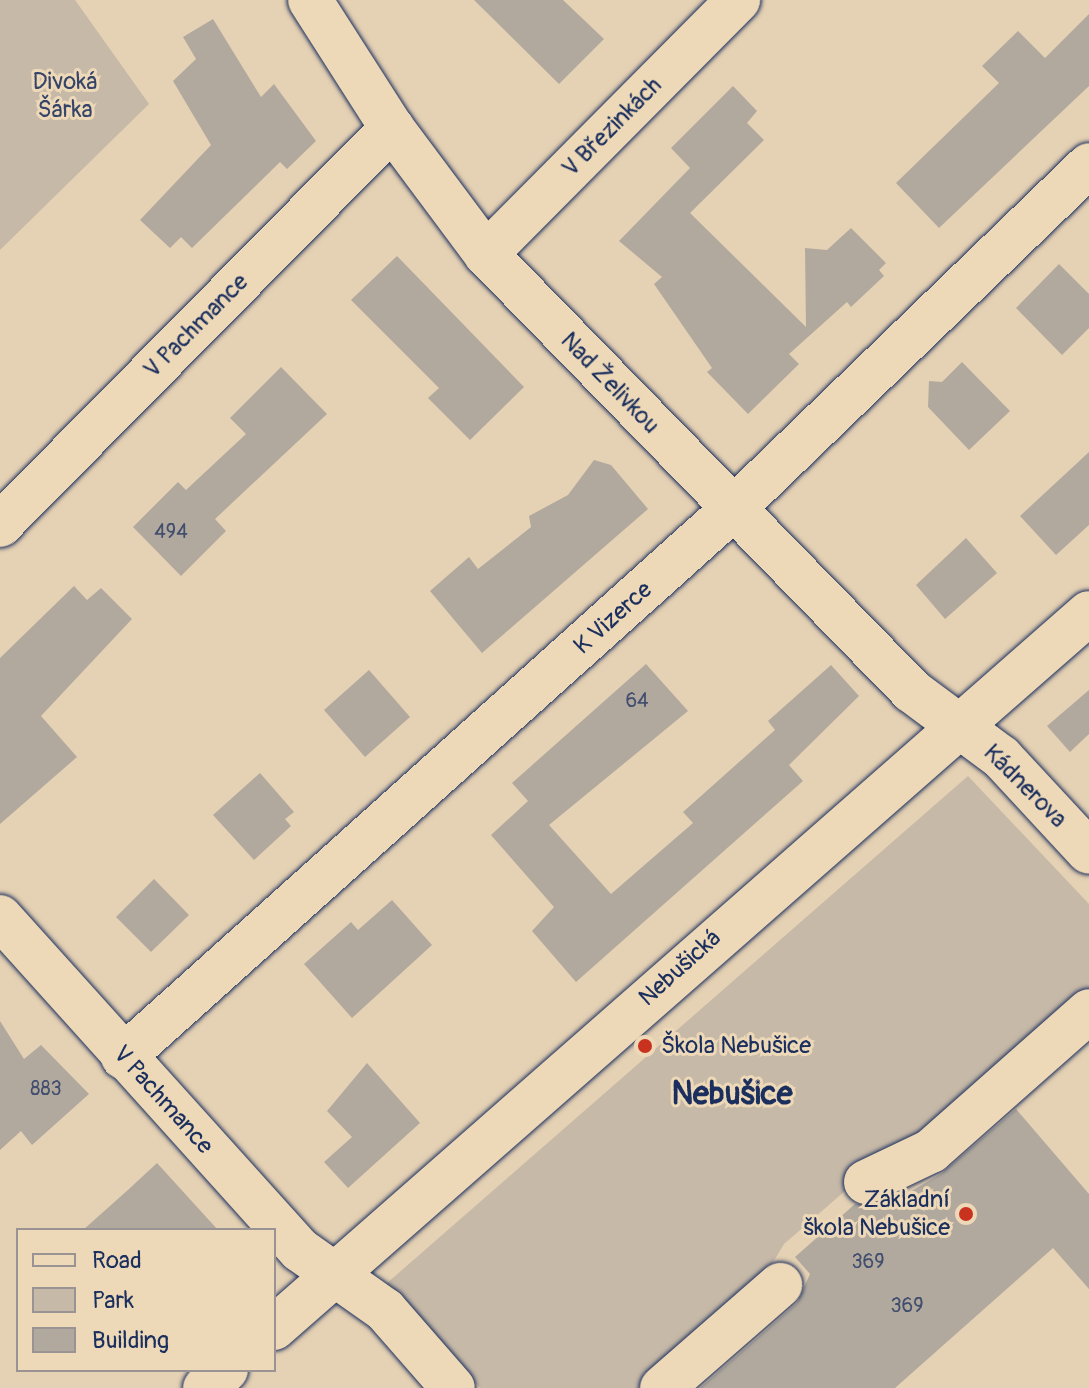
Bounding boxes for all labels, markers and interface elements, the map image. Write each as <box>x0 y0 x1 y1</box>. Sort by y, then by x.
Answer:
park label: Divoká Šárka <box>33 68 97 124</box>
street label: V Březinkách <box>556 71 668 183</box>
street label: V Pachmance <box>138 268 254 384</box>
street label: Nad Želivkou <box>555 326 665 440</box>
house number: 494 <box>154 519 188 543</box>
street label: K Vizerce <box>568 575 658 661</box>
house number: 64 <box>625 688 649 712</box>
street label: Kádnerova <box>977 738 1073 834</box>
street label: Nebušická <box>633 924 727 1012</box>
place label: Škola Nebušice <box>661 1032 811 1060</box>
marker: Škola Nebušice <box>636 1037 654 1055</box>
street label: V Pachmance <box>107 1040 219 1160</box>
district label: Nebušice <box>671 1075 793 1113</box>
house number: 883 <box>30 1076 62 1100</box>
place label: Základní škola Nebušice <box>803 1186 950 1242</box>
marker: Základní škola Nebušice <box>957 1205 975 1223</box>
legend <box>16 1228 276 1372</box>
text: Road <box>92 1246 142 1275</box>
house number: 369 <box>851 1249 885 1273</box>
text: Park <box>92 1286 134 1315</box>
house number: 369 <box>890 1293 924 1317</box>
text: Building <box>92 1326 169 1355</box>

